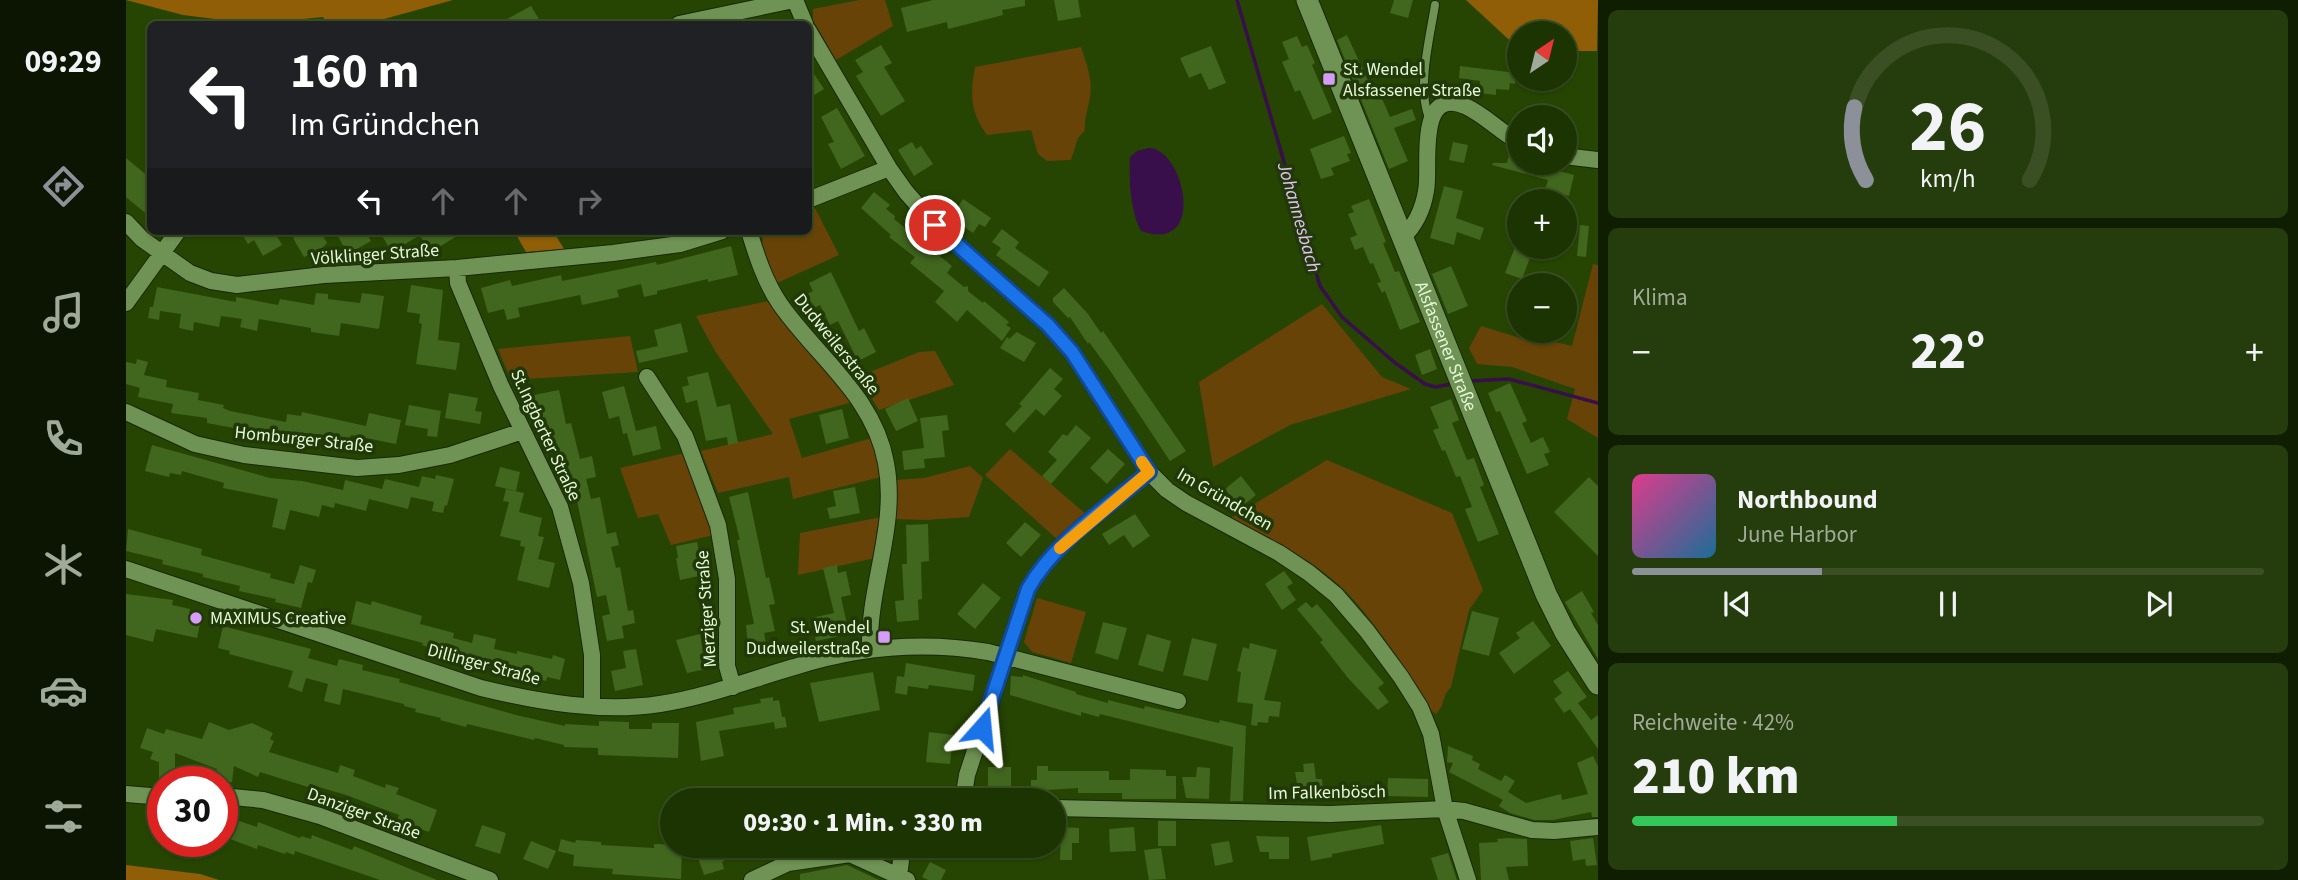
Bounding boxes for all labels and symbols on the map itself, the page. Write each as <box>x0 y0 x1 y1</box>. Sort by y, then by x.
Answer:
north arrow <box>1507 21 1577 91</box>
place label: St. Wendel Alsfassener Straße <box>1343 57 1481 103</box>
marker: St. Wendel Alsfassener Straße <box>1321 71 1337 87</box>
water label: Johannesbach <box>1270 158 1327 276</box>
pin <box>905 195 965 255</box>
street label: Völklinger Straße <box>310 238 440 271</box>
street label: Alsfassener Straße <box>1408 278 1483 415</box>
street label: Dudweilerstraße <box>788 288 885 401</box>
street label: St.Ingberter Straße <box>504 365 587 505</box>
street label: Homburger Straße <box>233 420 375 459</box>
street label: Im Gründchen <box>1172 462 1277 537</box>
street label: Merziger Straße <box>690 550 723 668</box>
place label: MAXIMUS Creative <box>210 606 346 631</box>
marker: MAXIMUS Creative <box>188 610 204 626</box>
place label: St. Wendel Dudweilerstraße <box>746 615 870 661</box>
marker: St. Wendel Dudweilerstraße <box>876 629 892 645</box>
street label: Dillinger Straße <box>425 637 543 692</box>
position arrow <box>945 691 1019 765</box>
speed limit sign: 30 <box>147 766 238 857</box>
street label: Im Falkenbösch <box>1268 779 1386 806</box>
street label: Danziger Straße <box>304 781 424 846</box>

